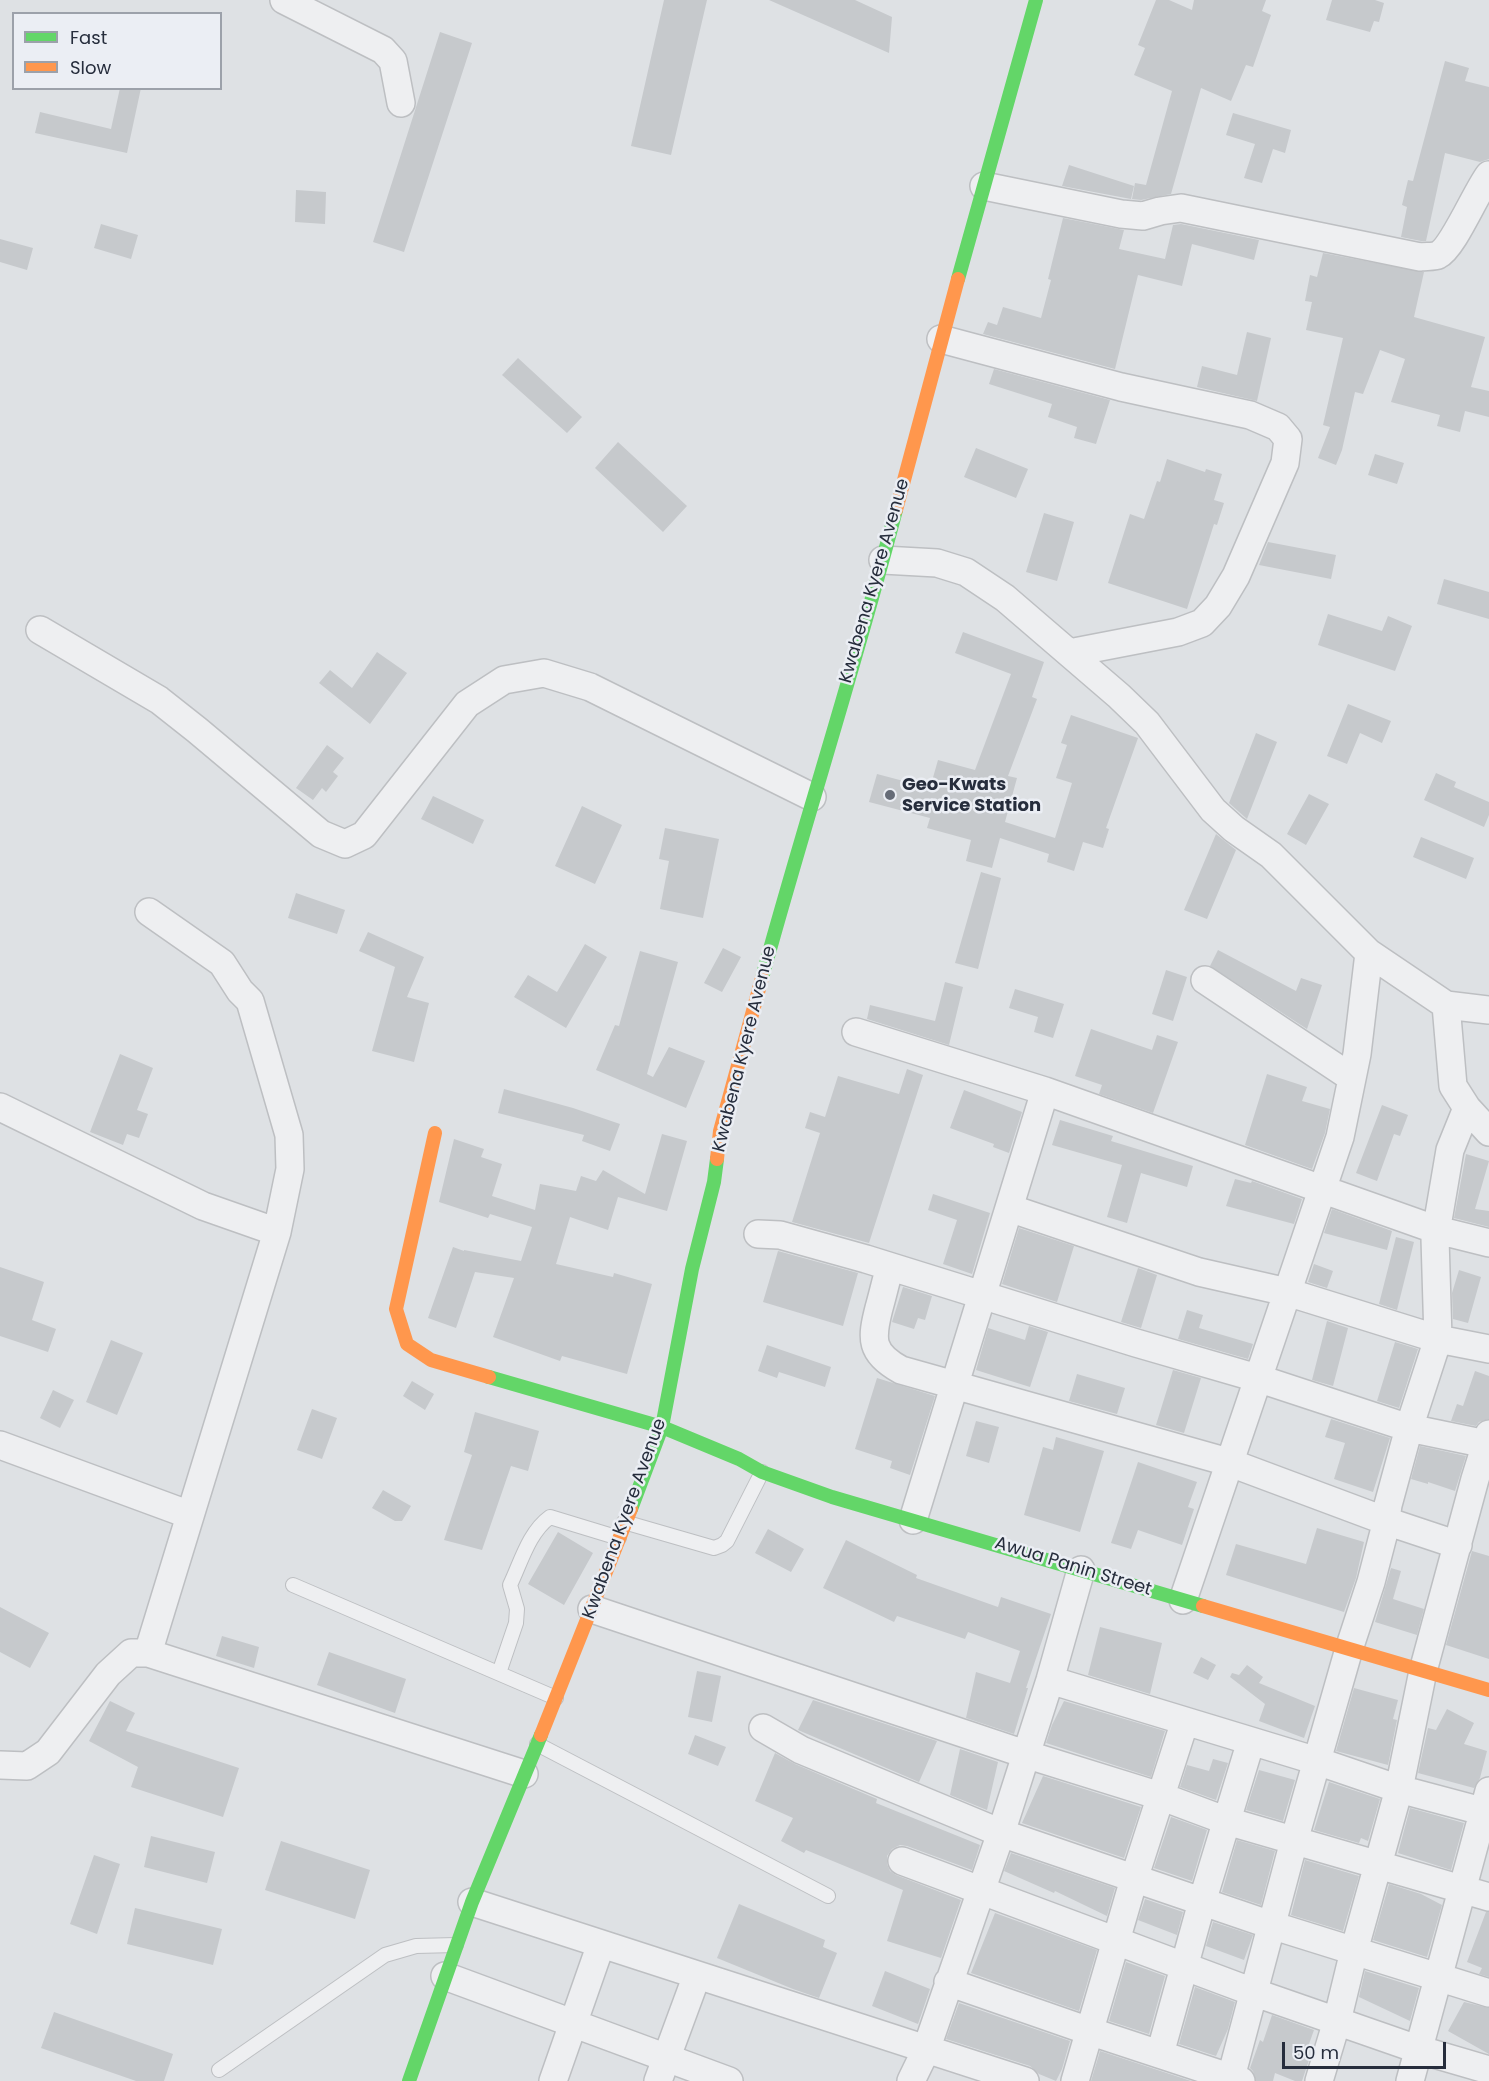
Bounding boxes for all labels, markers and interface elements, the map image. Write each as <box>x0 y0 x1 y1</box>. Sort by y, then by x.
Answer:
legend <box>12 12 222 90</box>
text: Fast <box>70 25 107 50</box>
text: Slow <box>70 55 111 80</box>
street label: Kwabena Kyere Avenue <box>835 476 915 686</box>
place label: Geo-Kwats Service Station <box>902 774 1041 816</box>
marker: Geo-Kwats Service Station <box>883 788 897 802</box>
street label: Kwabena Kyere Avenue <box>709 944 781 1154</box>
street label: Kwabena Kyere Avenue <box>579 1416 671 1622</box>
street label: Awua Panin Street <box>992 1533 1154 1601</box>
scale bar <box>1285 2030 1448 2068</box>
text: 50 m <box>1293 2040 1339 2065</box>

